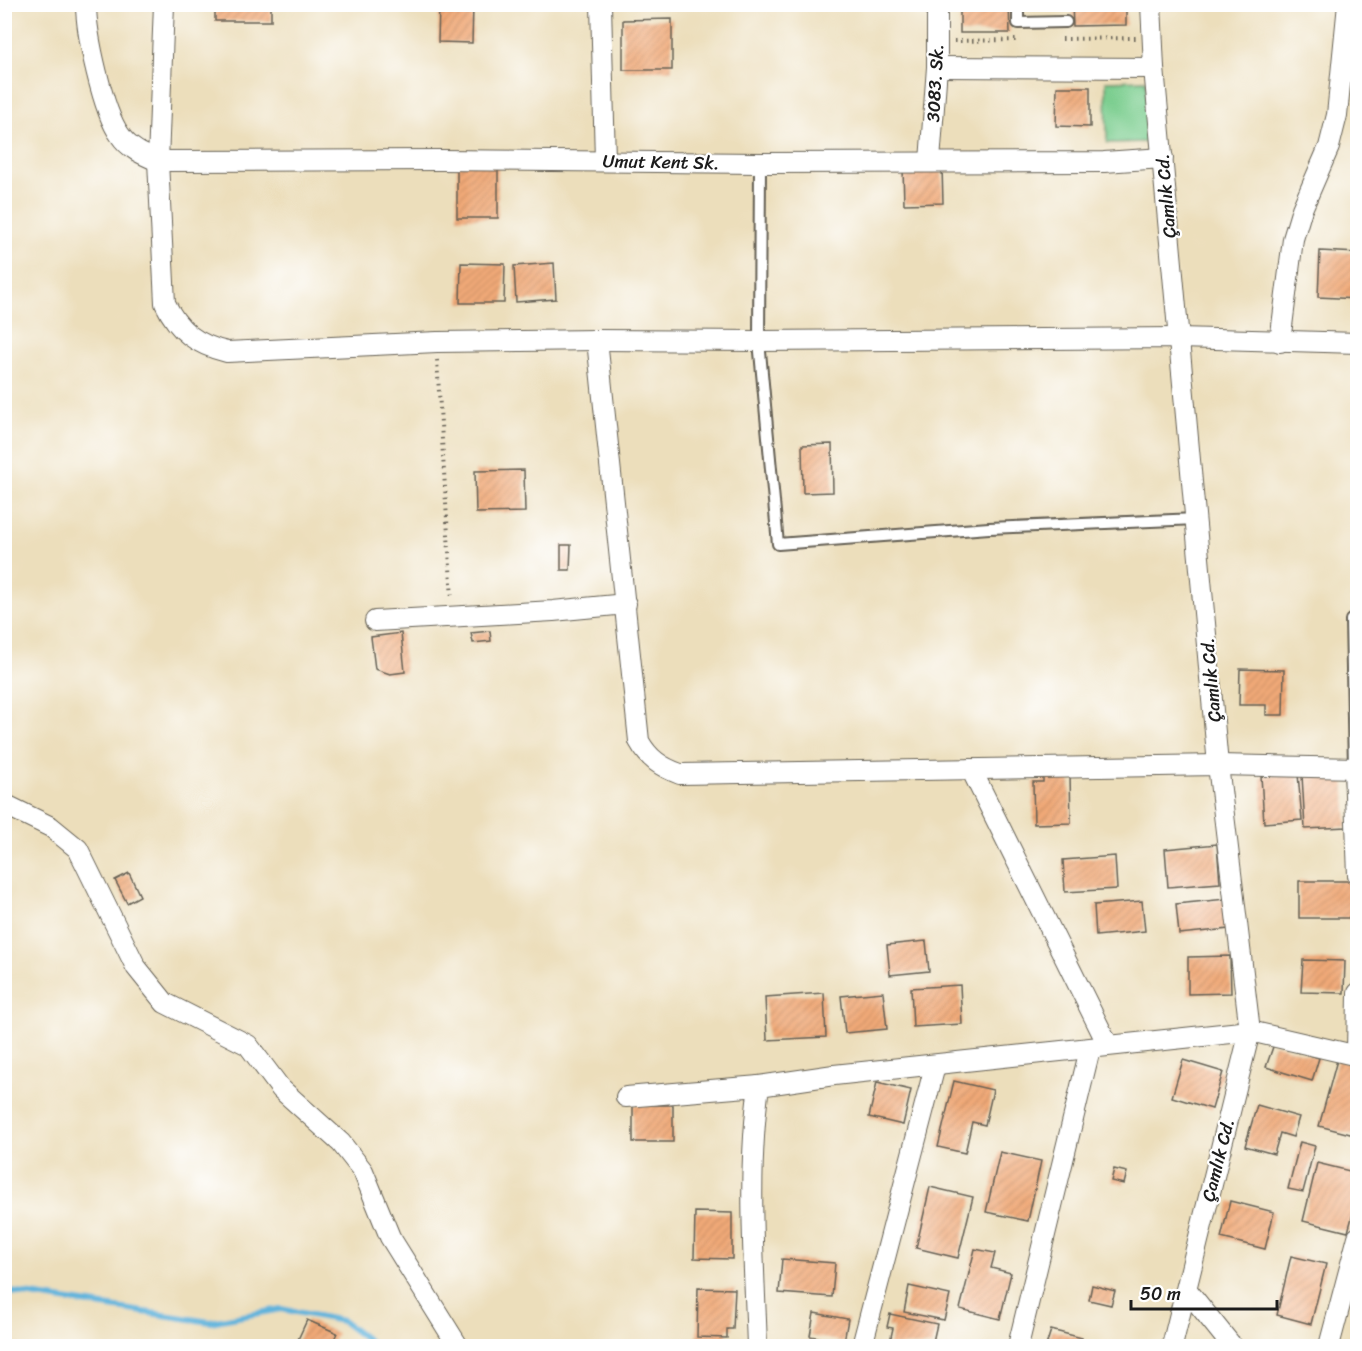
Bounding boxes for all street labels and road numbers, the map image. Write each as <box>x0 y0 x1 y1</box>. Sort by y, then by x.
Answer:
street label: 3083. Sk. <box>917 43 953 123</box>
street label: Umut Kent Sk. <box>602 145 720 179</box>
street label: Çamlık Cd. <box>1146 152 1186 240</box>
street label: Çamlık Cd. <box>1191 636 1231 724</box>
street label: Çamlık Cd. <box>1192 1115 1244 1205</box>

